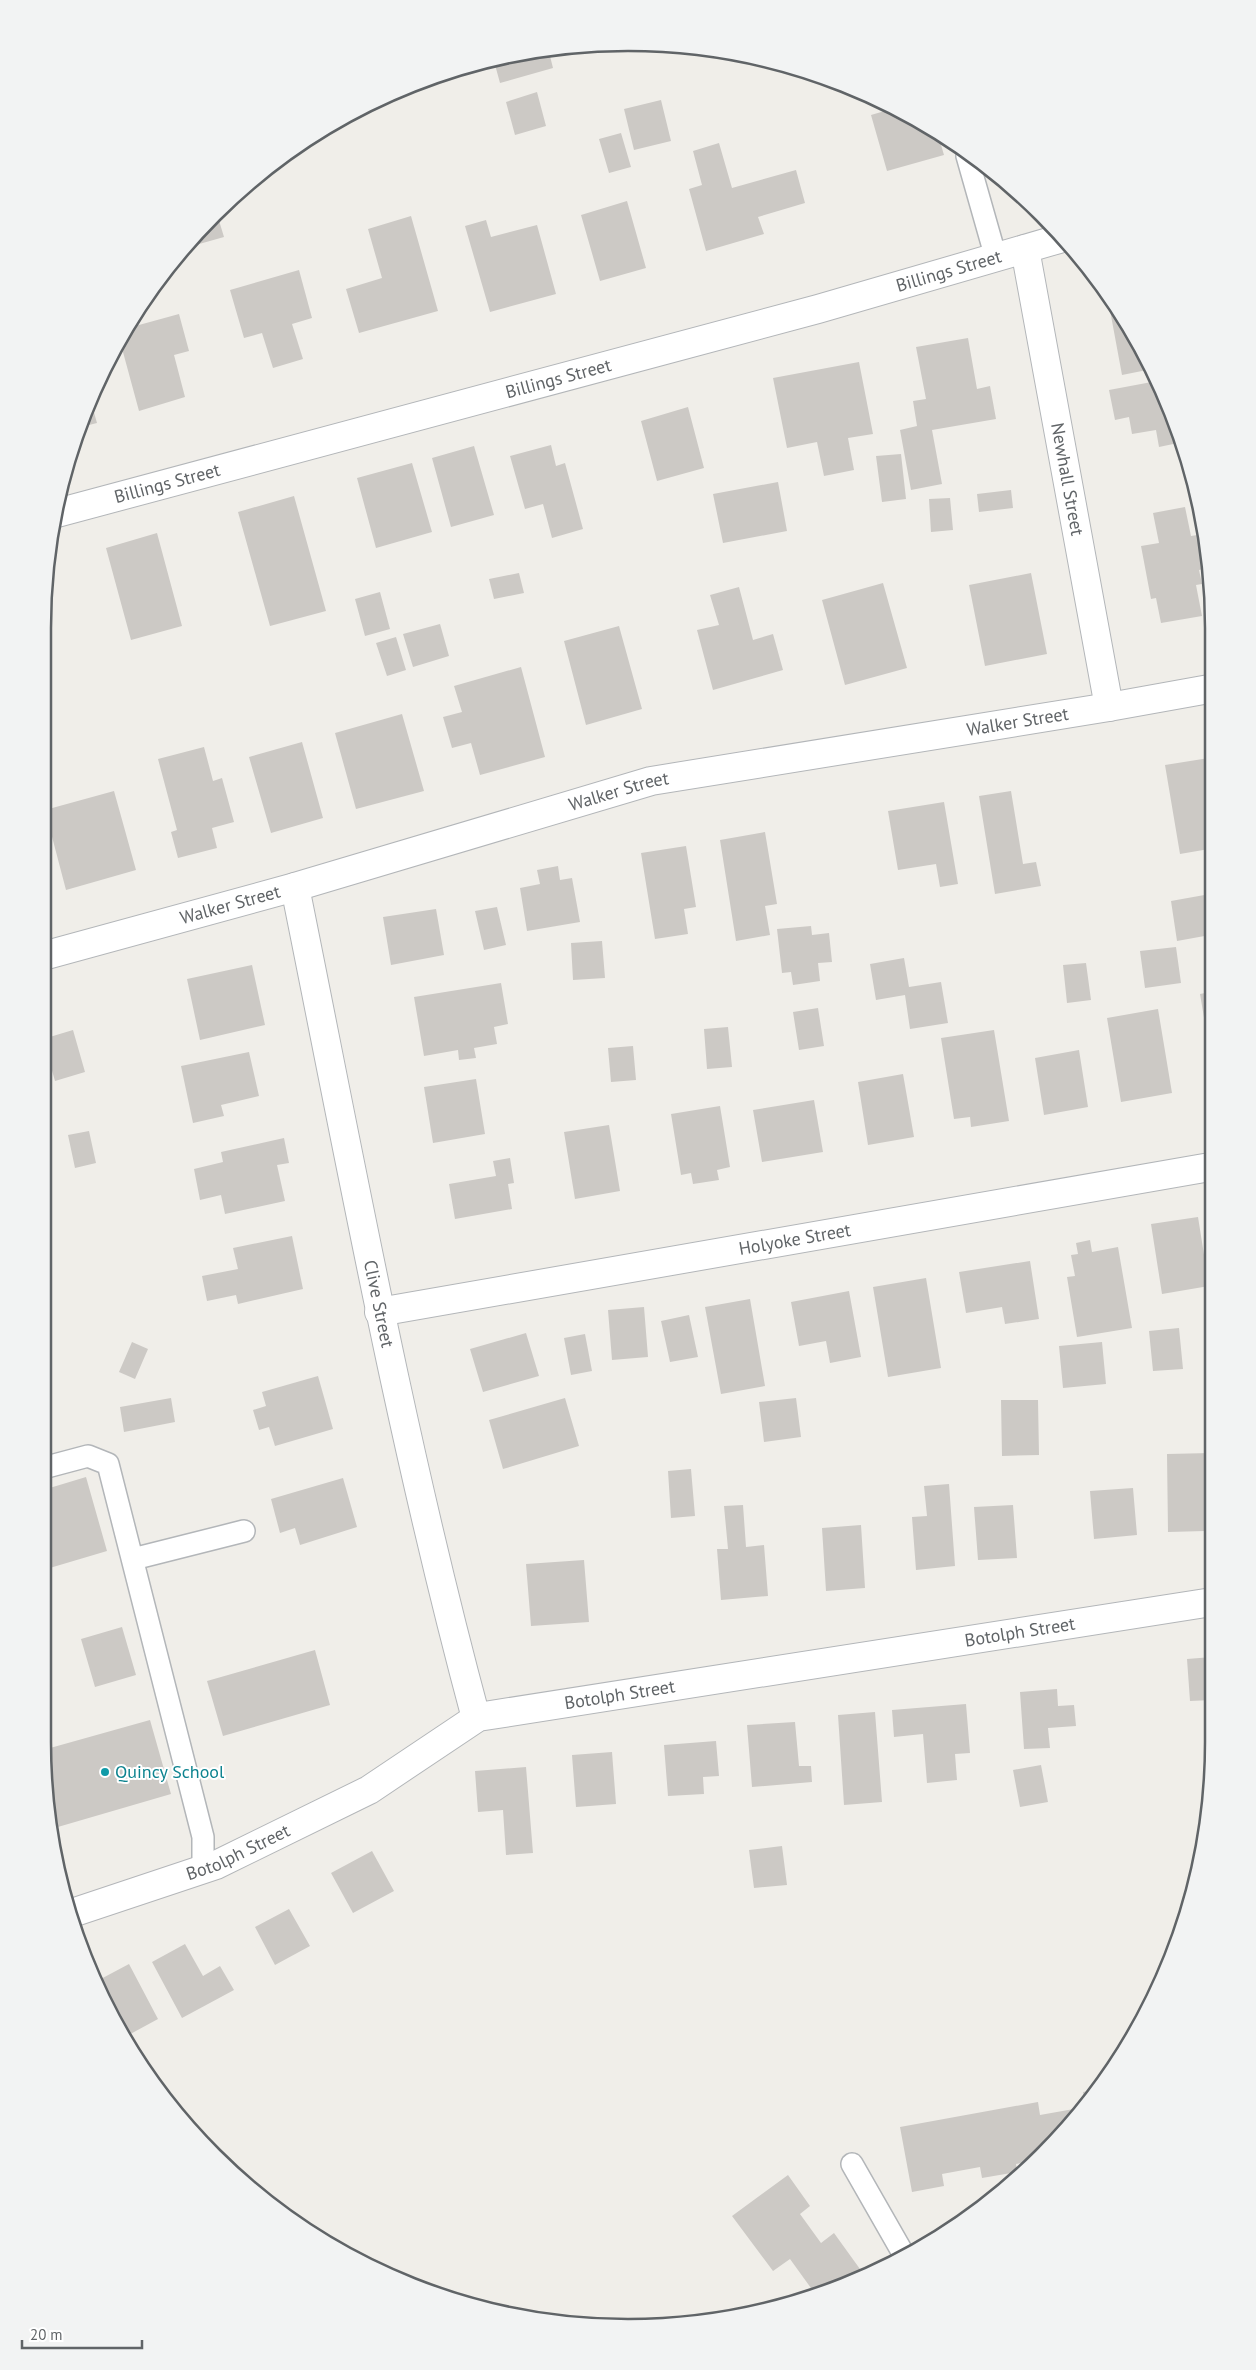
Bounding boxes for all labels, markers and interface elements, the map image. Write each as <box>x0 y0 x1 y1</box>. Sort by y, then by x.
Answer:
street label: Billings Street <box>893 244 1004 297</box>
street label: Billings Street <box>503 353 614 403</box>
street label: Newhall Street <box>1046 421 1089 537</box>
street label: Billings Street <box>112 458 222 508</box>
street label: Walker Street <box>965 702 1070 741</box>
street label: Walker Street <box>566 766 670 816</box>
street label: Walker Street <box>177 880 283 929</box>
street label: Holyoke Street <box>737 1218 852 1260</box>
street label: Clive Street <box>359 1258 400 1349</box>
street label: Botolph Street <box>963 1612 1077 1652</box>
street label: Botolph Street <box>563 1674 676 1714</box>
place label: Quincy School <box>115 1760 225 1783</box>
marker: Quincy School <box>99 1766 111 1778</box>
street label: Botolph Street <box>183 1819 293 1885</box>
scale bar <box>22 2318 142 2350</box>
text: 20 m <box>30 2325 63 2344</box>

